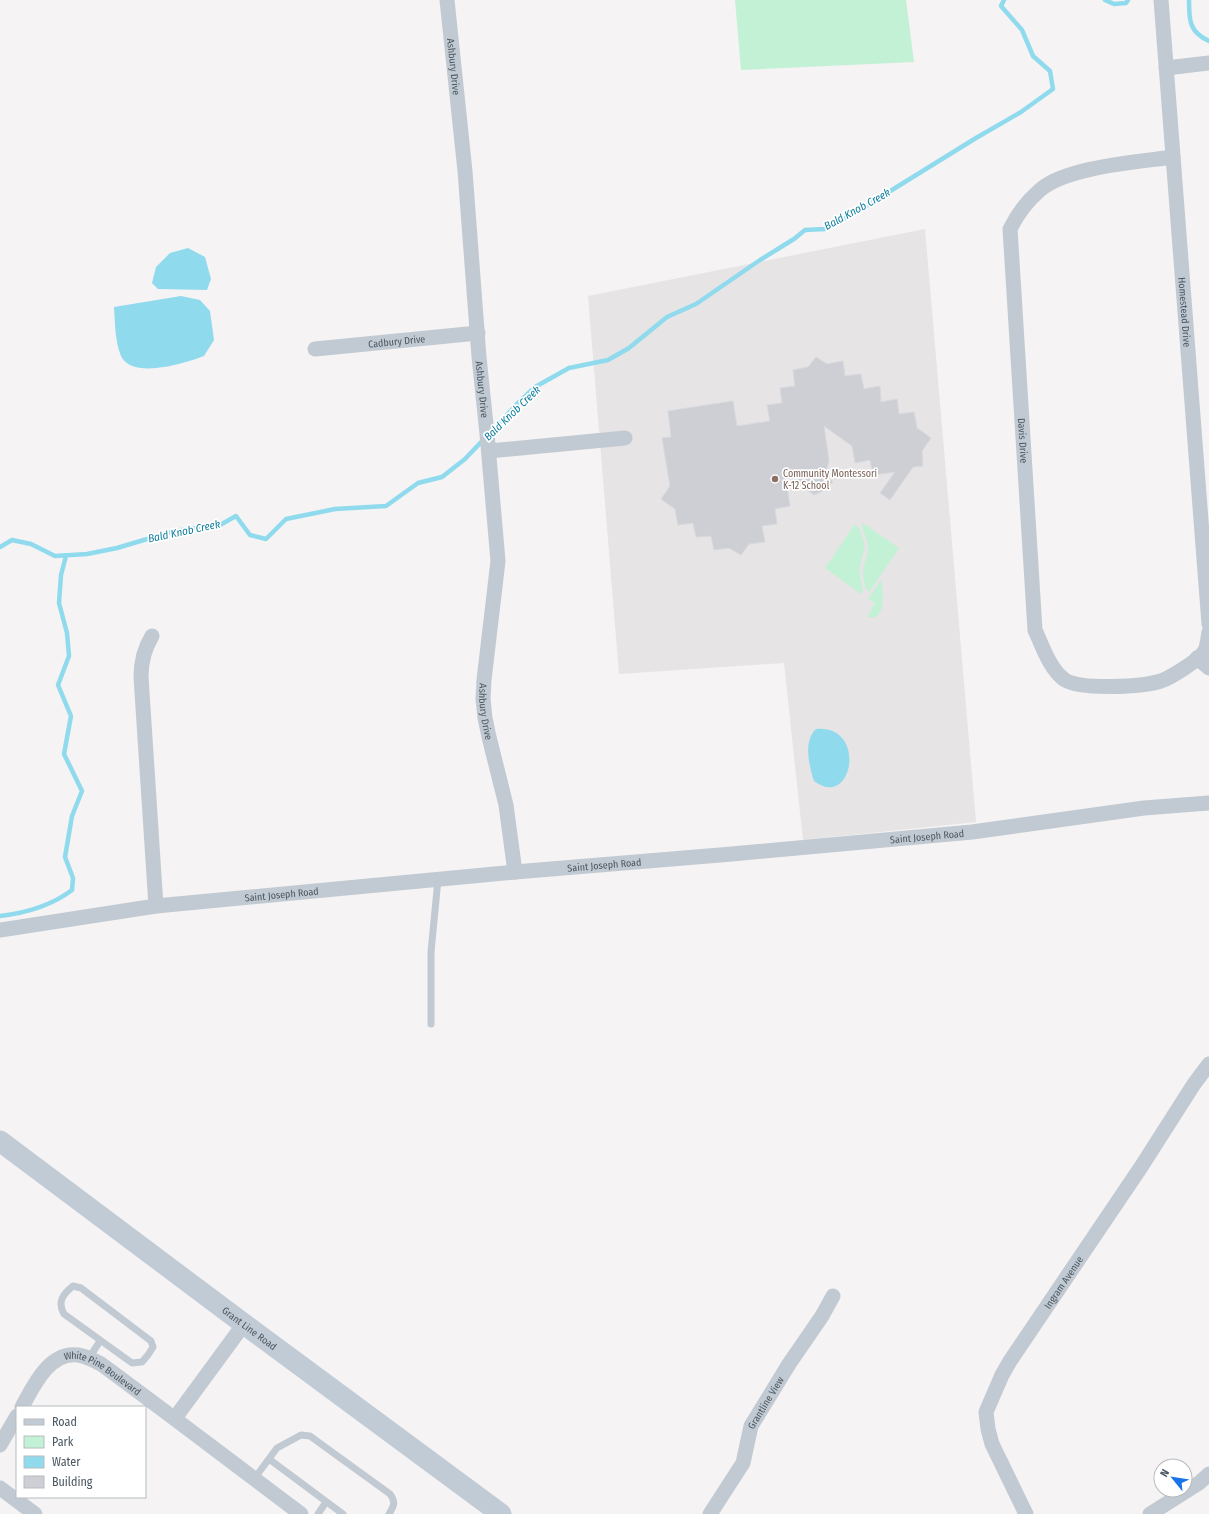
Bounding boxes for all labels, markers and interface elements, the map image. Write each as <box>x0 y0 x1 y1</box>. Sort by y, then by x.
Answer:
street label: Ashbury Drive <box>444 38 462 96</box>
water label: Bald Knob Creek <box>822 186 893 233</box>
street label: Homestead Drive <box>1175 277 1193 348</box>
street label: Cadbury Drive <box>368 333 426 351</box>
street label: Ashbury Drive <box>472 361 490 418</box>
water label: Bald Knob Creek <box>481 383 544 444</box>
street label: Davis Drive <box>1015 418 1030 464</box>
place label: Community Montessori K-12 School <box>783 468 877 492</box>
marker: Community Montessori K-12 School <box>770 474 780 484</box>
water label: Bald Knob Creek <box>147 517 222 545</box>
street label: Ashbury Drive <box>476 683 495 741</box>
street label: Saint Joseph Road <box>890 828 965 846</box>
street label: Saint Joseph Road <box>567 857 642 875</box>
street label: Saint Joseph Road <box>244 886 319 905</box>
street label: Ingram Avenue <box>1042 1254 1086 1311</box>
street label: Grant Line Road <box>219 1305 279 1353</box>
street label: White Pine Boulevard <box>63 1350 143 1398</box>
street label: Grantline View <box>746 1374 787 1432</box>
legend <box>16 1406 146 1498</box>
text: Road <box>52 1415 77 1429</box>
text: Park <box>52 1435 74 1449</box>
text: Water <box>52 1455 81 1469</box>
north arrow <box>1153 1458 1193 1498</box>
text: N <box>1157 1467 1172 1479</box>
text: Building <box>52 1475 93 1489</box>

